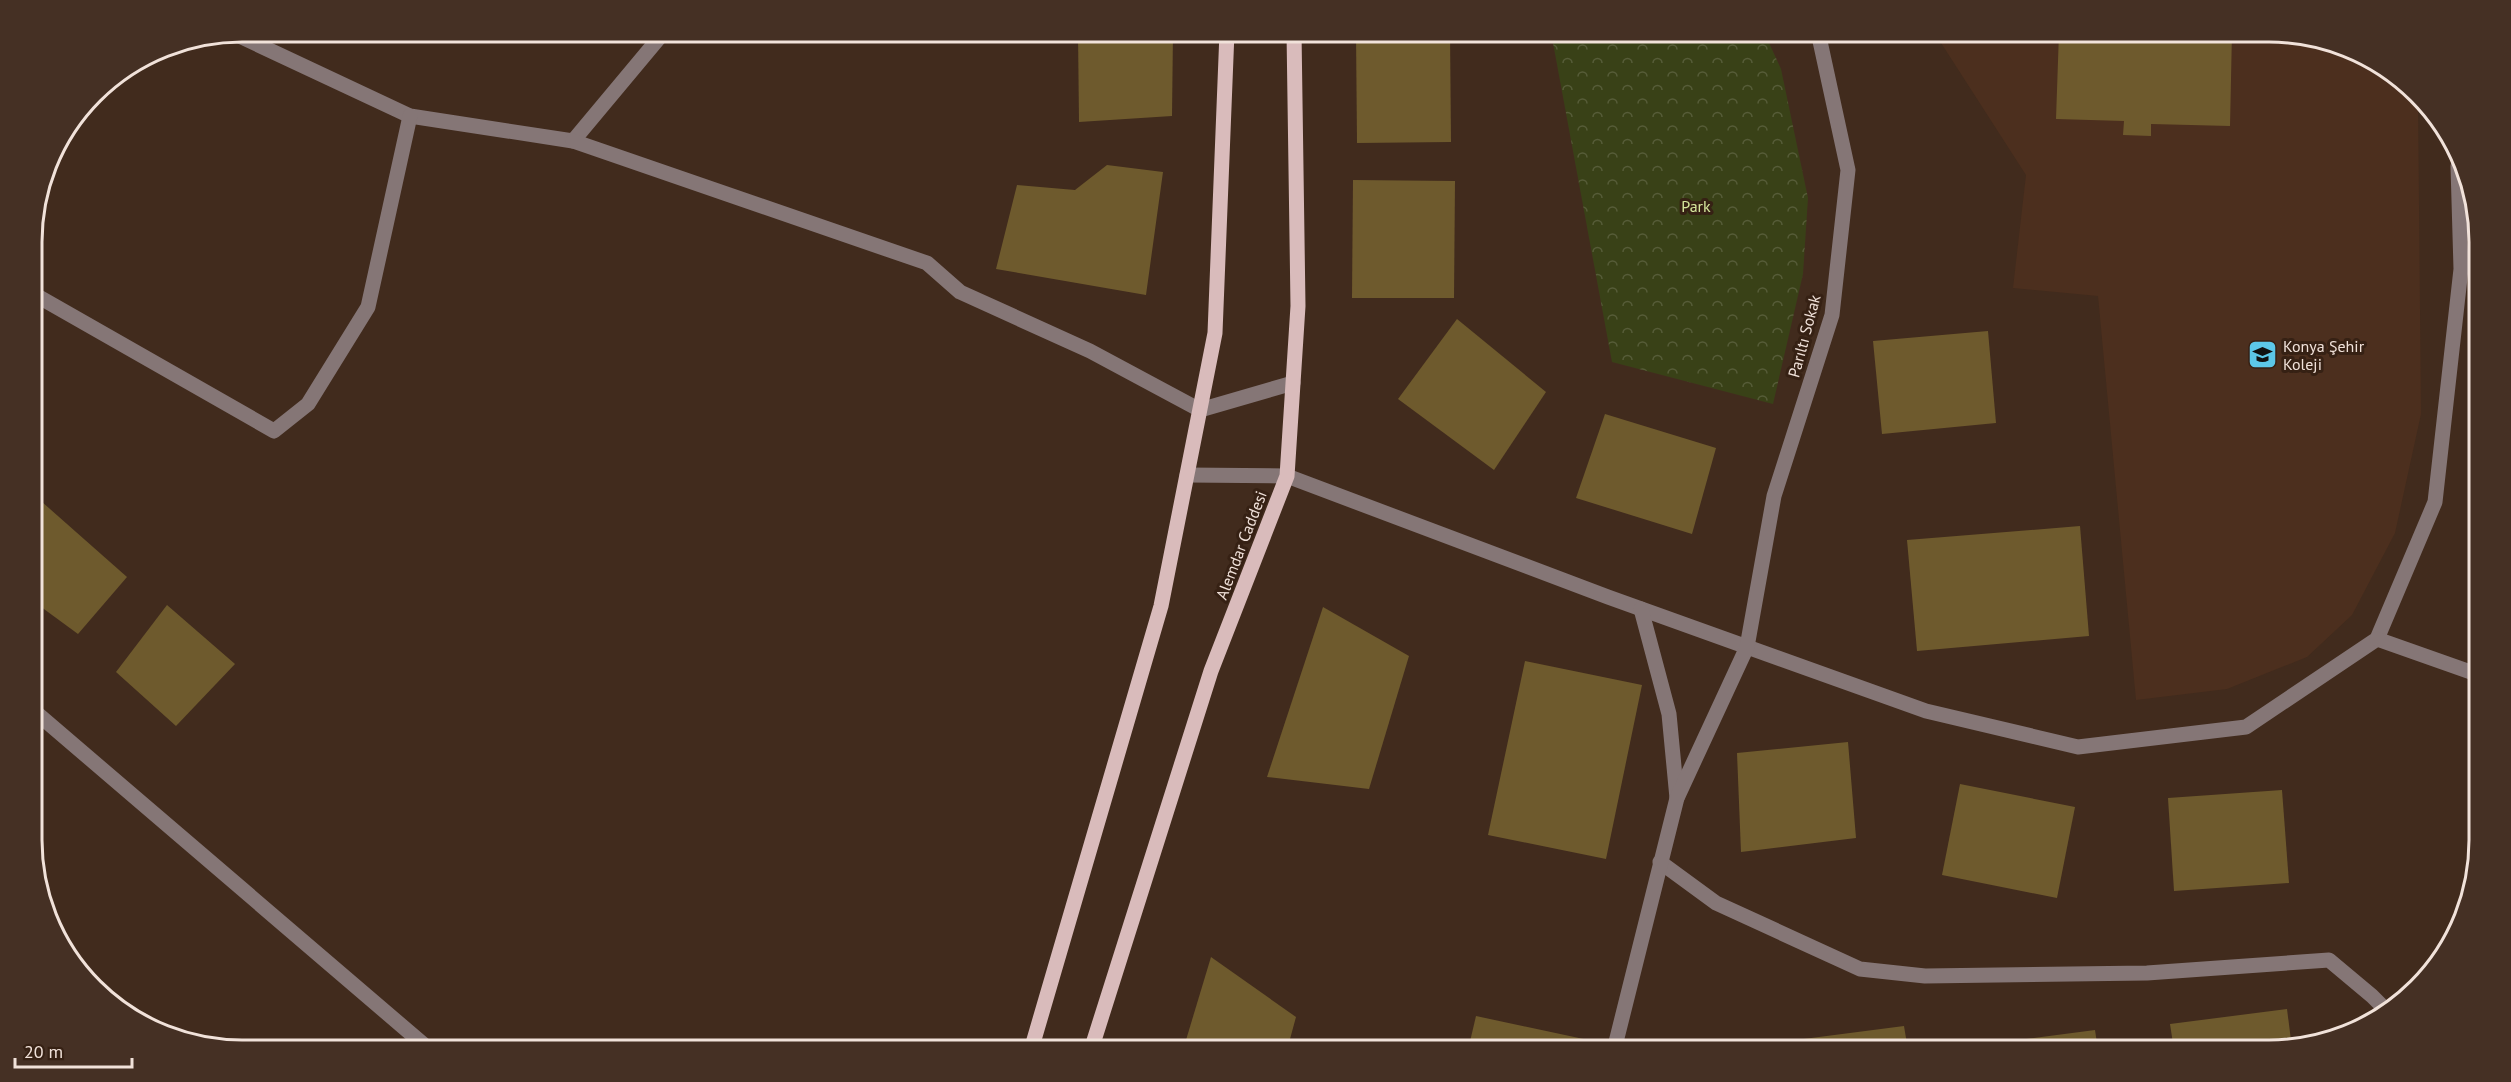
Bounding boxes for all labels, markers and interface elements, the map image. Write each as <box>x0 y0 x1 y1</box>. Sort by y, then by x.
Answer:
park label: Park <box>1681 196 1711 216</box>
street label: Parıltı Sokak <box>1783 292 1825 380</box>
place label: Konya Şehir Koleji <box>2283 336 2365 374</box>
school or university icon: Konya Şehir Koleji <box>2246 339 2278 371</box>
street label: Alemdar Caddesi <box>1211 488 1271 602</box>
scale bar <box>15 1031 132 1069</box>
text: 20 m <box>24 1040 63 1063</box>

